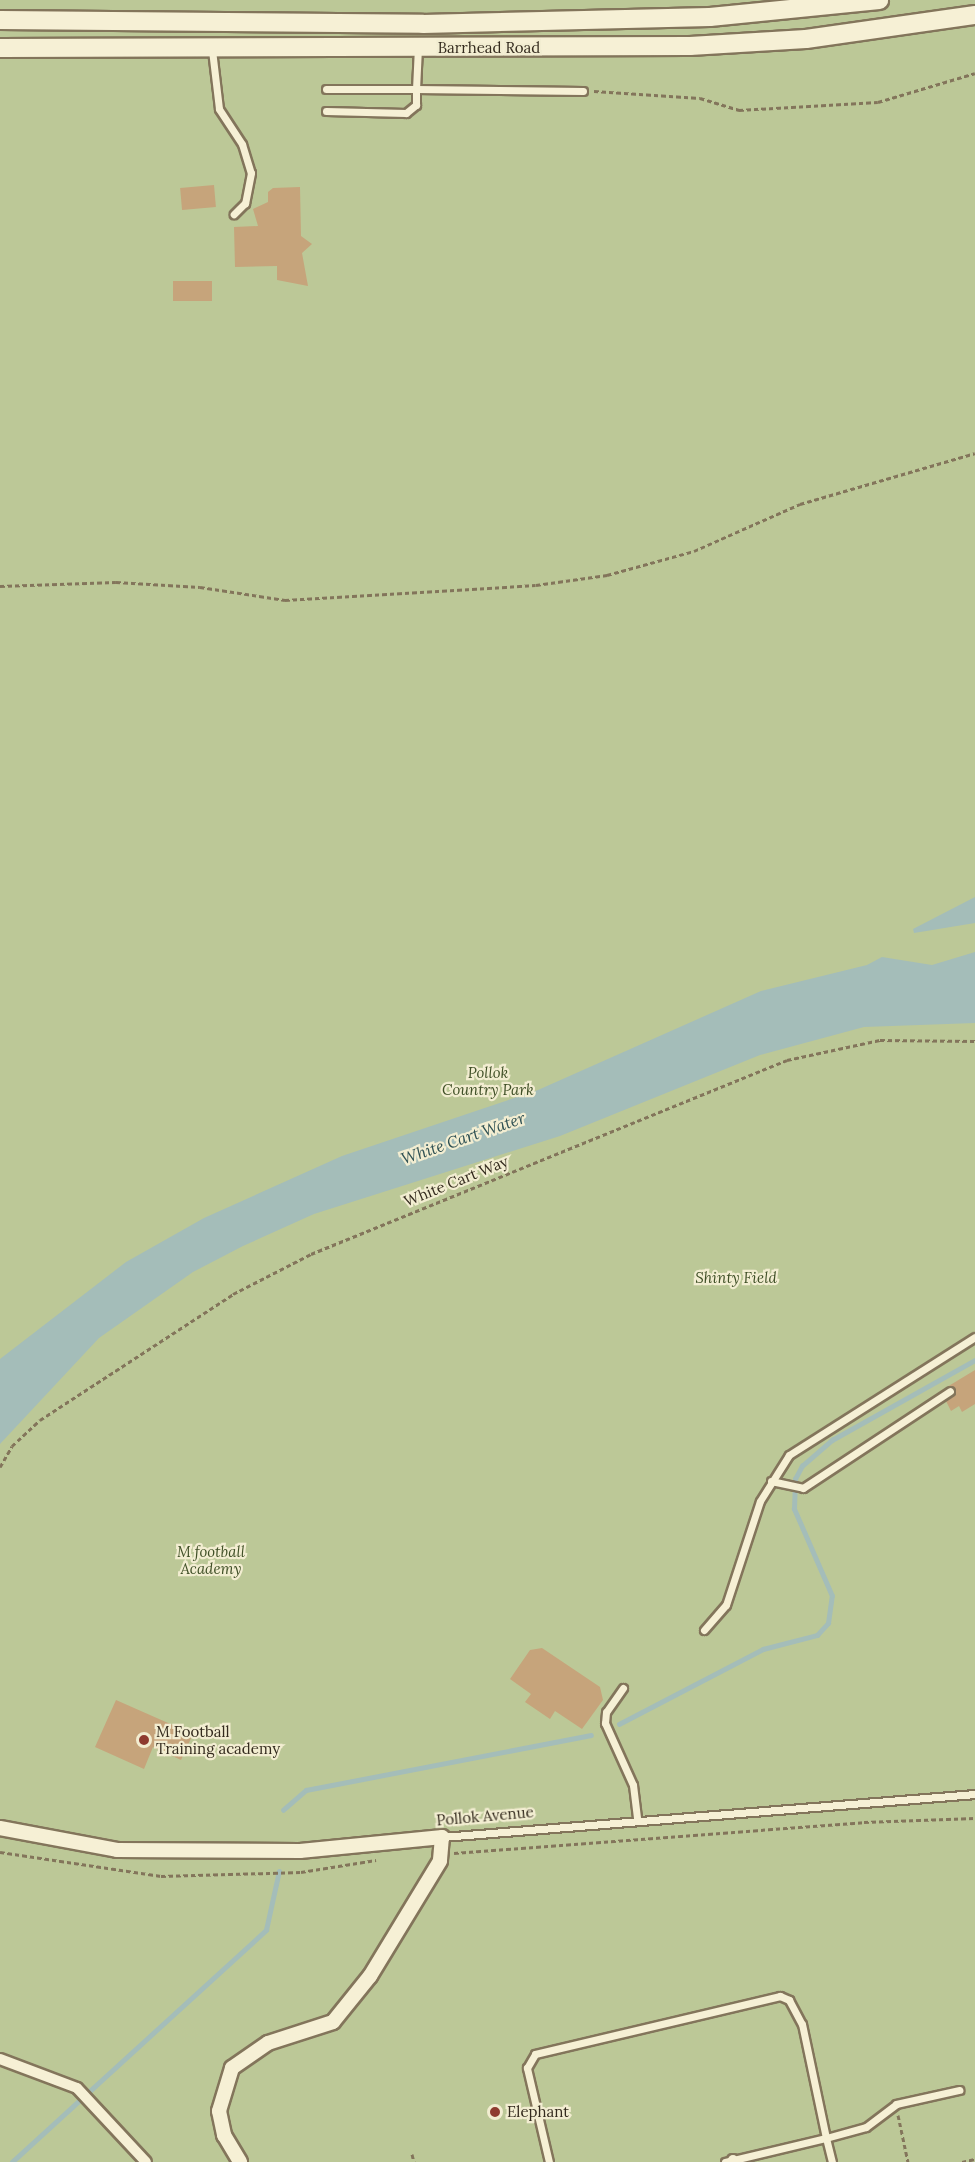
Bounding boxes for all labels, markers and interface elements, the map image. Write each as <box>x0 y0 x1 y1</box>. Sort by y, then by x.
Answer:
street label: Barrhead Road <box>438 39 540 57</box>
park label: Pollok Country Park <box>442 1063 534 1098</box>
water label: White Cart Water <box>398 1108 528 1168</box>
street label: White Cart Way <box>401 1152 511 1210</box>
park label: Shinty Field <box>695 1269 777 1287</box>
park label: M football Academy <box>177 1542 245 1577</box>
place label: M Football Training academy <box>156 1722 280 1757</box>
marker: M Football Training academy <box>137 1733 151 1747</box>
street label: Pollok Avenue <box>436 1803 534 1829</box>
place label: Elephant <box>507 2103 569 2121</box>
marker: Elephant <box>488 2105 502 2119</box>

